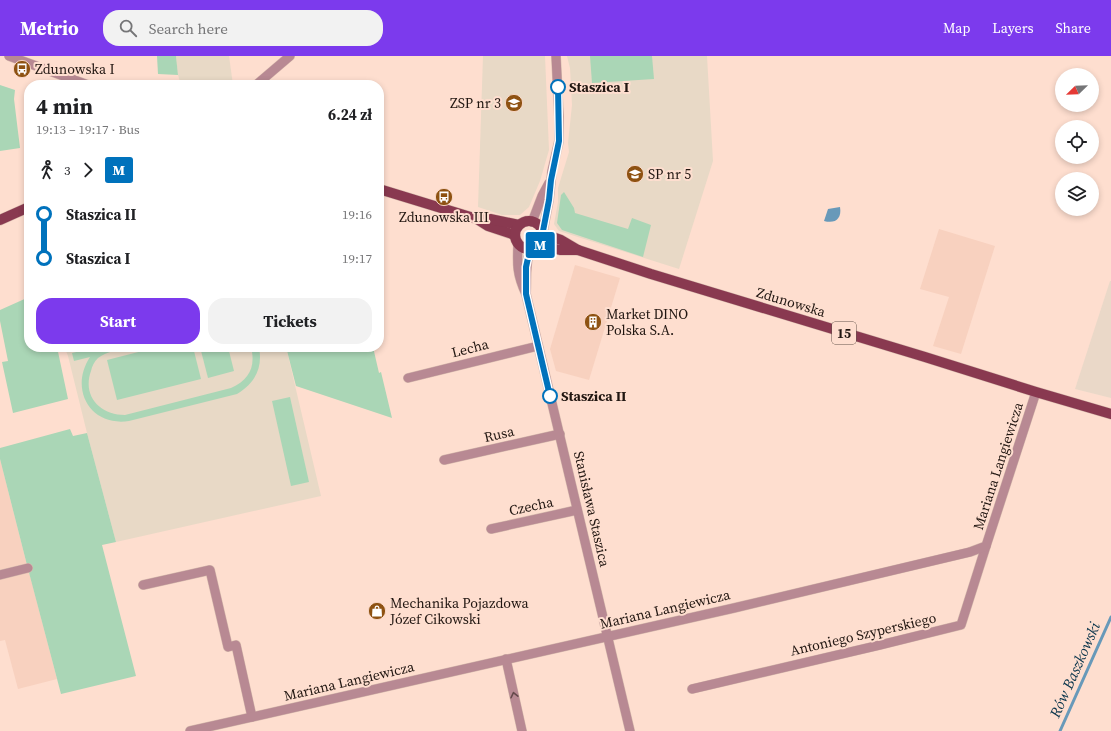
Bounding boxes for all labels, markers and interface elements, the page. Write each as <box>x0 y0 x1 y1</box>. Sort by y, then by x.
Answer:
search box <box>103 10 383 46</box>
text: Metrio <box>20 15 79 41</box>
icon: search <box>117 17 139 39</box>
text: Search here <box>149 18 228 39</box>
text: Map <box>943 18 970 38</box>
text: Layers <box>992 18 1034 38</box>
text: Share <box>1056 18 1091 38</box>
bus stop icon: Zdunowska I <box>12 59 32 79</box>
place label: Zdunowska I <box>35 59 115 79</box>
north arrow <box>1055 68 1099 112</box>
map controls <box>1055 68 1099 216</box>
place label: Staszica I <box>569 77 629 97</box>
marker: Staszica I <box>550 79 566 95</box>
text: 4 min <box>36 91 93 121</box>
place label: ZSP nr 3 <box>450 93 501 113</box>
school or university icon: ZSP nr 3 <box>504 93 524 113</box>
text: 6.24 zł <box>328 104 372 125</box>
button: locate <box>1055 120 1099 164</box>
text: 19:13 – 19:17 · Bus <box>36 121 140 138</box>
icon: walk <box>36 159 58 181</box>
icon: forward <box>77 159 99 181</box>
text: M <box>113 160 125 180</box>
text: 3 <box>64 162 71 179</box>
school or university icon: SP nr 5 <box>625 164 645 184</box>
place label: SP nr 5 <box>648 164 691 184</box>
button: layers <box>1055 172 1099 216</box>
bus stop icon: Zdunowska III <box>434 187 454 207</box>
text: Staszica II <box>66 204 136 225</box>
text: 19:16 <box>342 206 372 223</box>
place label: Zdunowska III <box>399 207 489 227</box>
line badge: M <box>527 232 553 258</box>
text: M <box>534 235 546 255</box>
text: Staszica I <box>66 248 130 269</box>
text: 19:17 <box>342 250 372 267</box>
street label: Zdunowska <box>754 282 829 322</box>
button: Start <box>36 298 200 344</box>
button: Tickets <box>208 298 372 344</box>
place label: Market DINO Polska S.A. <box>606 304 688 340</box>
building icon: Market DINO Polska S.A. <box>583 312 603 332</box>
road number: 15 <box>832 322 856 344</box>
street label: Lecha <box>449 334 492 362</box>
place label: Staszica II <box>561 386 627 406</box>
marker: Staszica II <box>542 388 558 404</box>
street label: Mariana Langiewicza <box>968 399 1028 532</box>
street label: Rusa <box>482 421 517 447</box>
street label: Stanisława Staszica <box>569 449 615 570</box>
street label: Czecha <box>507 491 556 520</box>
street label: Mariana Langiewicza <box>598 584 733 634</box>
place label: Mechanika Pojazdowa Józef Cikowski <box>389 593 529 629</box>
shop icon: Mechanika Pojazdowa Józef Cikowski <box>367 601 387 621</box>
street label: Antoniego Szyperskiego <box>788 607 938 661</box>
water label: Rów Baszkowski <box>1044 618 1105 722</box>
street label: Mariana Langiewicza <box>282 656 417 706</box>
one-way arrow <box>510 692 519 699</box>

